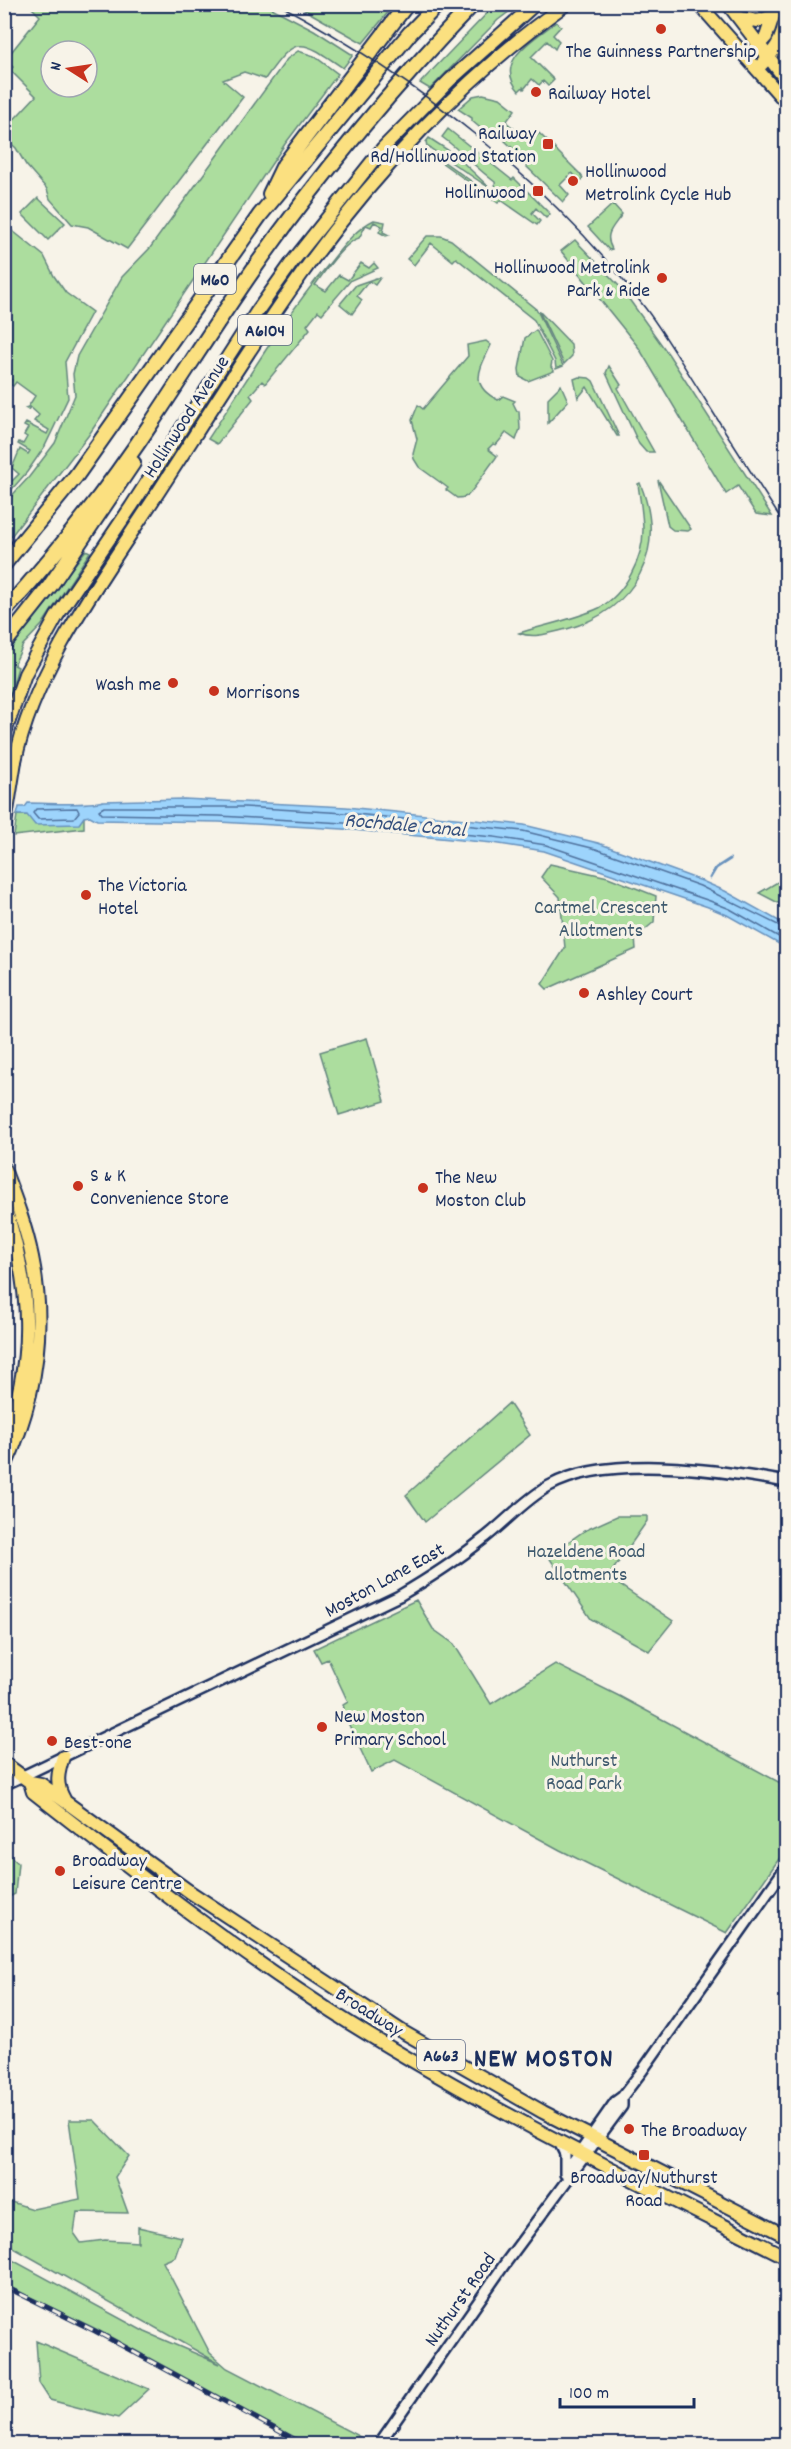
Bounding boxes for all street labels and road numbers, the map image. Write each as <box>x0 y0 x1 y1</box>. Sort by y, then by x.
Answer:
road number: M60 <box>194 264 236 294</box>
road number: A6104 <box>238 315 292 345</box>
street label: Hollinwood Avenue <box>137 351 238 484</box>
street label: Moston Lane East <box>320 1537 451 1626</box>
street label: Broadway <box>329 1982 408 2046</box>
road number: A663 <box>417 2040 465 2070</box>
street label: Nuthurst Road <box>419 2248 504 2353</box>

